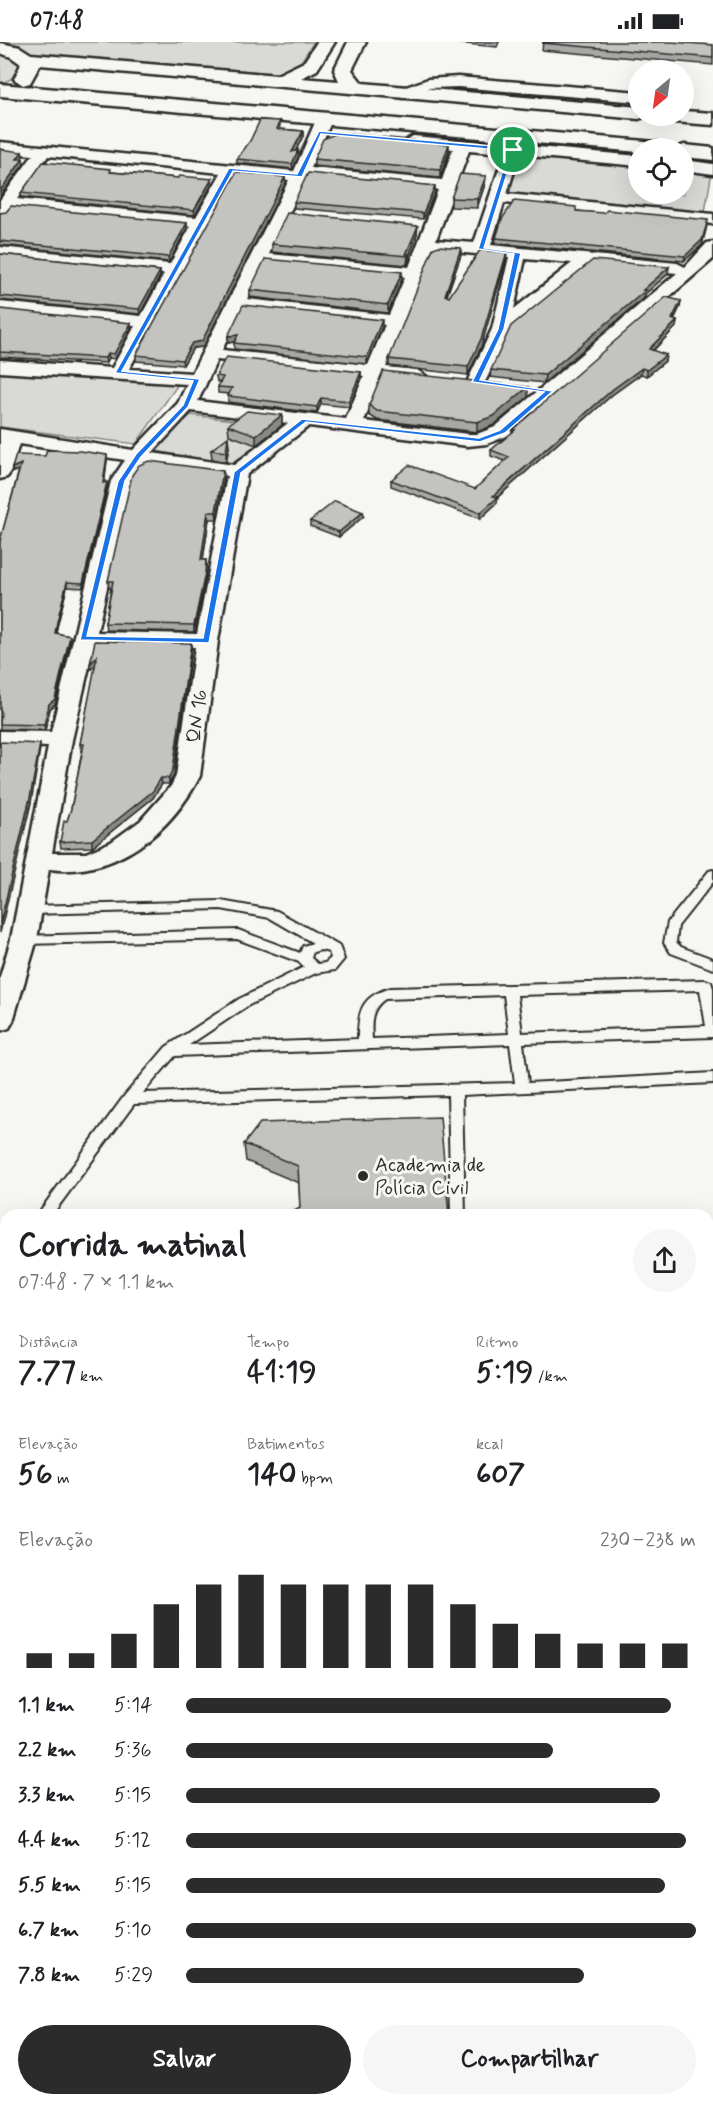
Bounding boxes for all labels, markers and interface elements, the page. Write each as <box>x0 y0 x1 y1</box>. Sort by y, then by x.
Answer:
text: 07:48 <box>30 7 84 35</box>
north arrow <box>628 60 694 126</box>
map controls <box>628 60 694 204</box>
pin <box>487 124 538 175</box>
icon: arrive <box>496 133 529 166</box>
button: locate <box>628 138 694 204</box>
street label: QN 16 <box>180 688 215 745</box>
place label: Academia de Polícia Civil <box>375 1152 485 1202</box>
marker: Academia de Polícia Civil <box>356 1169 370 1183</box>
text: Corrida matinal <box>18 1224 246 1268</box>
button: share <box>633 1229 696 1292</box>
text: 07:48 · 7 × 1.1 km <box>18 1269 174 1296</box>
text: Distância <box>18 1332 78 1353</box>
text: Tempo <box>247 1332 289 1353</box>
text: Ritmo <box>476 1332 518 1353</box>
text: 7.77 <box>18 1353 76 1392</box>
text: 41:19 <box>247 1353 317 1392</box>
text: 5:19 <box>476 1353 533 1392</box>
text: km <box>76 1366 103 1387</box>
text: /km <box>533 1366 568 1387</box>
text: Elevação <box>18 1434 78 1455</box>
text: Batimentos <box>247 1434 325 1455</box>
text: kcal <box>476 1434 503 1455</box>
text: 56 <box>18 1455 53 1494</box>
text: 140 <box>247 1455 297 1494</box>
text: 607 <box>476 1455 525 1494</box>
text: m <box>53 1468 70 1489</box>
text: bpm <box>297 1468 333 1489</box>
text: Elevação <box>18 1527 93 1554</box>
text: 230–238 m <box>600 1527 696 1554</box>
text: 1.1 km <box>18 1692 75 1719</box>
text: 5:14 <box>114 1692 152 1719</box>
text: 2.2 km <box>18 1737 76 1764</box>
text: 5:36 <box>114 1737 151 1764</box>
text: 3.3 km <box>18 1782 75 1809</box>
text: 5:15 <box>114 1782 151 1809</box>
text: 4.4 km <box>18 1827 80 1854</box>
text: 5:12 <box>114 1827 151 1854</box>
text: 5.5 km <box>18 1872 81 1899</box>
text: 5:15 <box>114 1872 151 1899</box>
text: 6.7 km <box>18 1917 79 1944</box>
text: 5:10 <box>114 1917 152 1944</box>
text: 7.8 km <box>18 1962 80 1989</box>
text: 5:29 <box>114 1962 153 1989</box>
button: Salvar <box>18 2025 351 2094</box>
button: Compartilhar <box>363 2025 696 2094</box>

